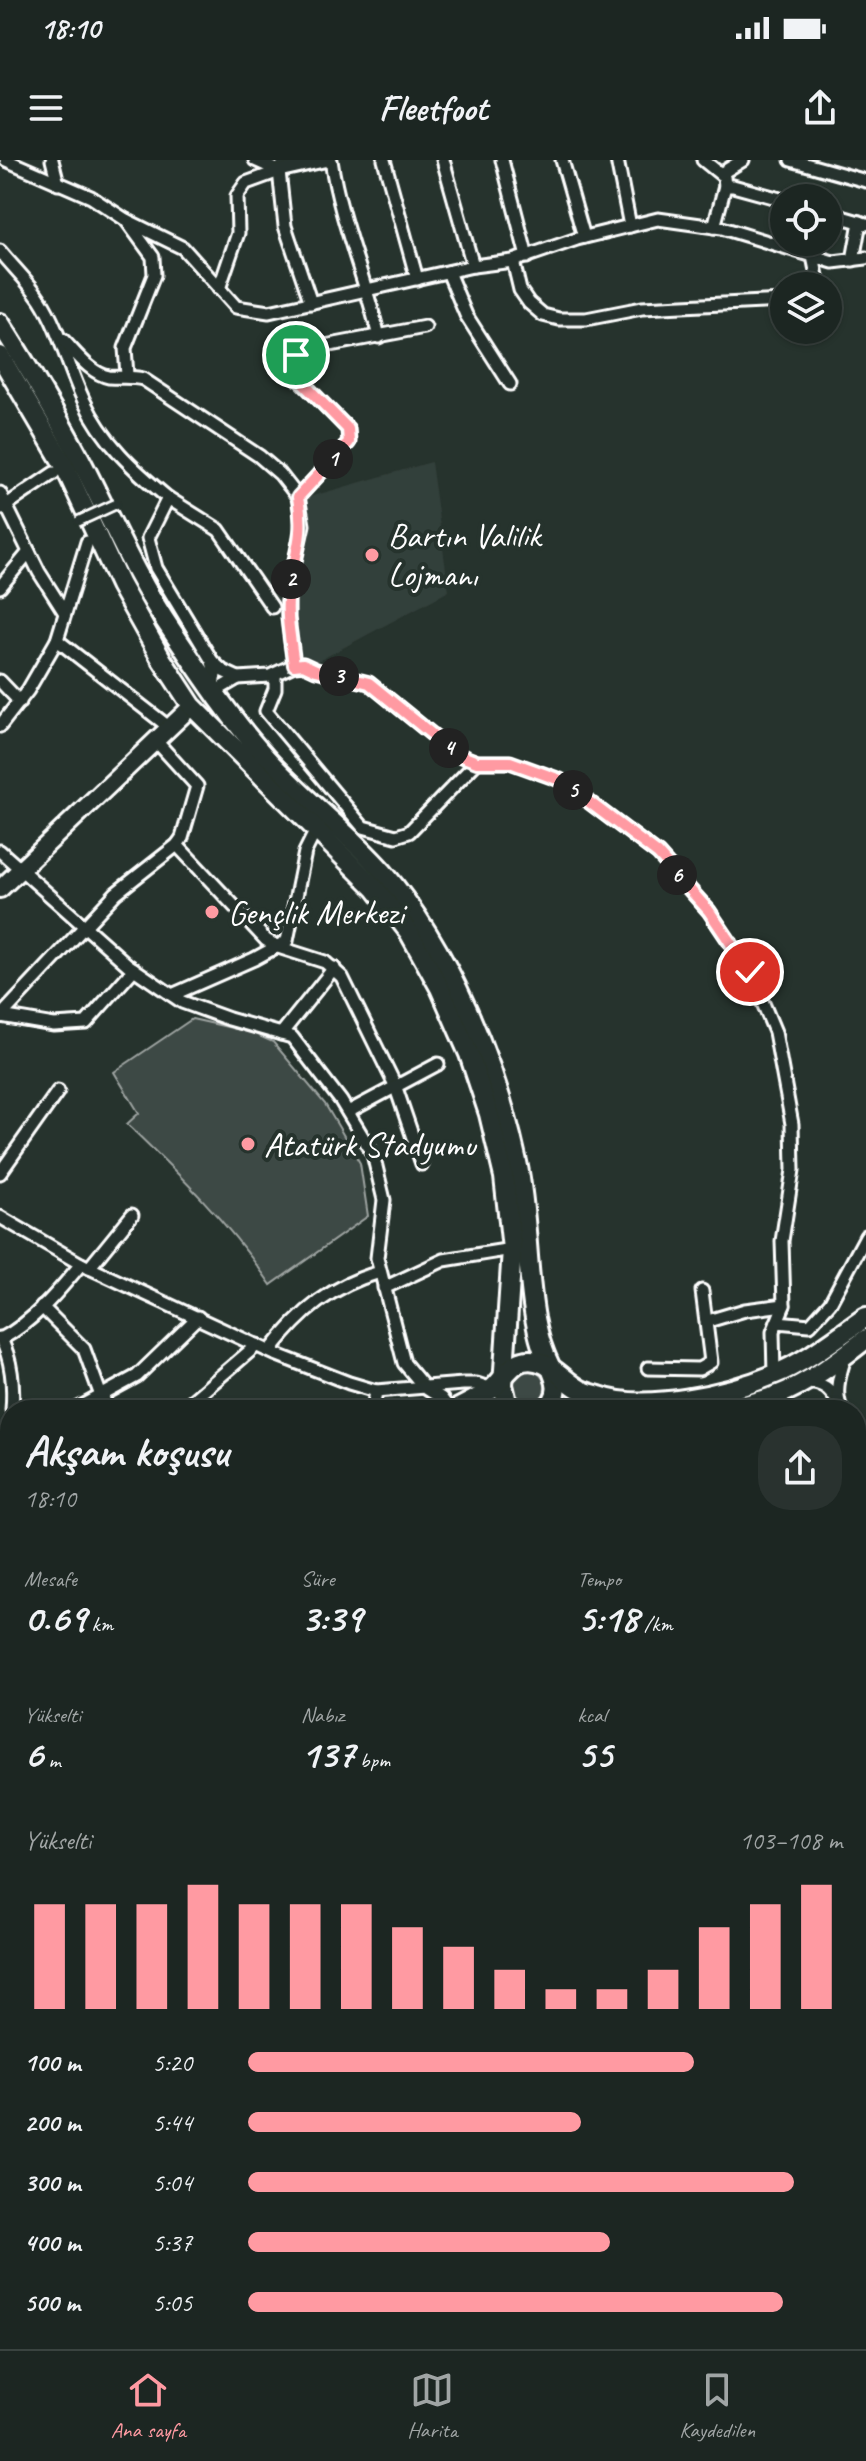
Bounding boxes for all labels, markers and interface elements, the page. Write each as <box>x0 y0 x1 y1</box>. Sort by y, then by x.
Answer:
text: 18:10 <box>40 9 100 47</box>
text: Fleetfoot <box>379 85 487 131</box>
icon: menu <box>24 86 68 130</box>
icon: share <box>798 86 842 130</box>
map controls <box>770 184 842 344</box>
button: locate <box>770 184 842 256</box>
button: layers <box>770 272 842 344</box>
pin <box>262 321 330 389</box>
icon: arrive <box>274 333 318 377</box>
pin: 1 <box>313 439 353 479</box>
text: 1 <box>328 445 338 473</box>
place label: Bartın Valilik Lojmanı <box>388 514 543 596</box>
marker: Bartın Valilik Lojmanı <box>363 546 381 564</box>
pin: 2 <box>271 559 311 599</box>
text: 2 <box>286 565 296 593</box>
pin: 3 <box>319 656 359 696</box>
text: 3 <box>334 662 344 690</box>
pin: 4 <box>429 728 469 768</box>
text: 4 <box>444 734 454 762</box>
pin: 5 <box>553 770 593 810</box>
text: 5 <box>568 776 578 804</box>
pin: 6 <box>657 855 697 895</box>
text: 6 <box>672 861 682 889</box>
place label: Gençlik Merkezi <box>228 891 408 934</box>
marker: Gençlik Merkezi <box>203 903 221 921</box>
pin <box>716 938 784 1006</box>
icon: check <box>728 950 772 994</box>
place label: Atatürk Stadyumu <box>264 1123 478 1166</box>
marker: Atatürk Stadyumu <box>239 1135 257 1153</box>
text: Akşam koşusu <box>24 1424 229 1479</box>
button: share <box>758 1426 842 1510</box>
text: 18:10 <box>24 1482 76 1515</box>
text: Mesafe <box>24 1565 77 1593</box>
text: Süre <box>301 1565 335 1593</box>
text: Tempo <box>577 1565 621 1593</box>
text: 0.69 <box>24 1593 86 1643</box>
text: 3:39 <box>301 1593 362 1643</box>
text: 5:18 <box>577 1593 639 1643</box>
text: km <box>86 1610 113 1638</box>
text: /km <box>639 1610 673 1638</box>
text: Yükselti <box>24 1701 81 1729</box>
text: Nabız <box>301 1701 344 1729</box>
text: kcal <box>577 1701 606 1729</box>
text: 6 <box>24 1729 43 1779</box>
text: 137 <box>301 1729 355 1779</box>
text: 55 <box>577 1729 612 1779</box>
text: m <box>43 1746 61 1774</box>
text: bpm <box>355 1746 390 1774</box>
text: Yükselti <box>24 1824 91 1857</box>
text: 103–108 m <box>739 1824 842 1857</box>
text: 100 m <box>24 2046 80 2079</box>
text: 5:20 <box>152 2046 192 2079</box>
text: 200 m <box>24 2106 80 2139</box>
text: 5:44 <box>152 2106 192 2139</box>
text: 300 m <box>24 2166 80 2199</box>
text: 5:04 <box>152 2166 192 2199</box>
text: 400 m <box>24 2226 80 2259</box>
text: 5:37 <box>152 2226 192 2259</box>
text: 500 m <box>24 2286 80 2319</box>
text: 5:05 <box>152 2286 192 2319</box>
tab: Ana sayfa <box>111 2368 186 2444</box>
tab: Harita <box>407 2368 458 2444</box>
tab: Kaydedilen <box>679 2368 755 2444</box>

